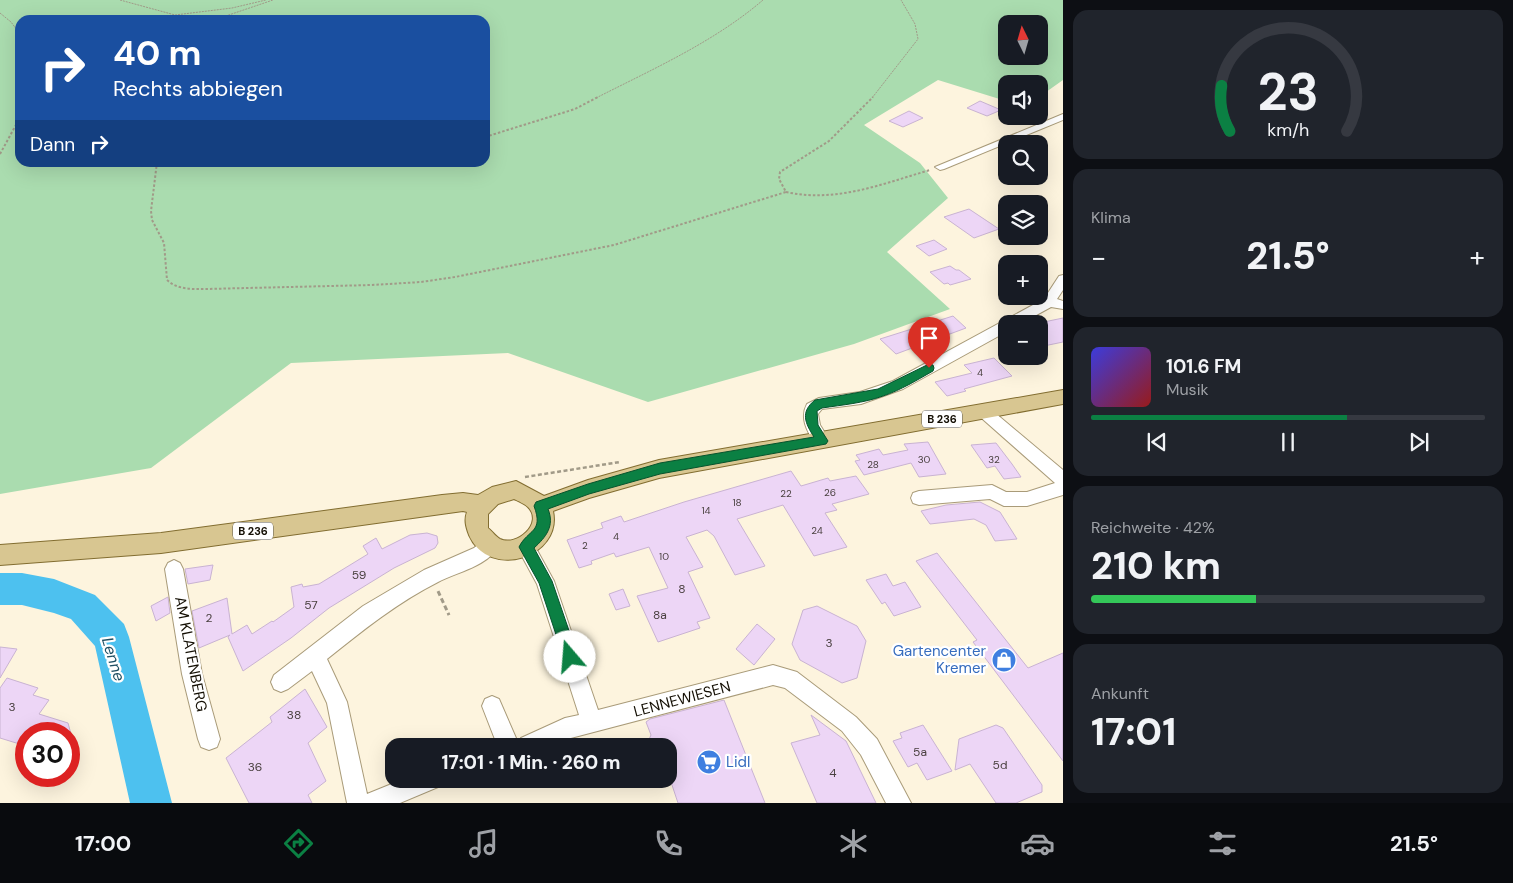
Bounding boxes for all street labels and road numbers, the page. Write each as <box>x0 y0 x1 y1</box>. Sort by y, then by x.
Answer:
road number: B 236 <box>922 410 962 428</box>
road number: B 236 <box>233 522 273 540</box>
street label: AM KLATENBERG <box>170 595 212 713</box>
street label: LENNEWIESEN <box>631 676 733 722</box>

